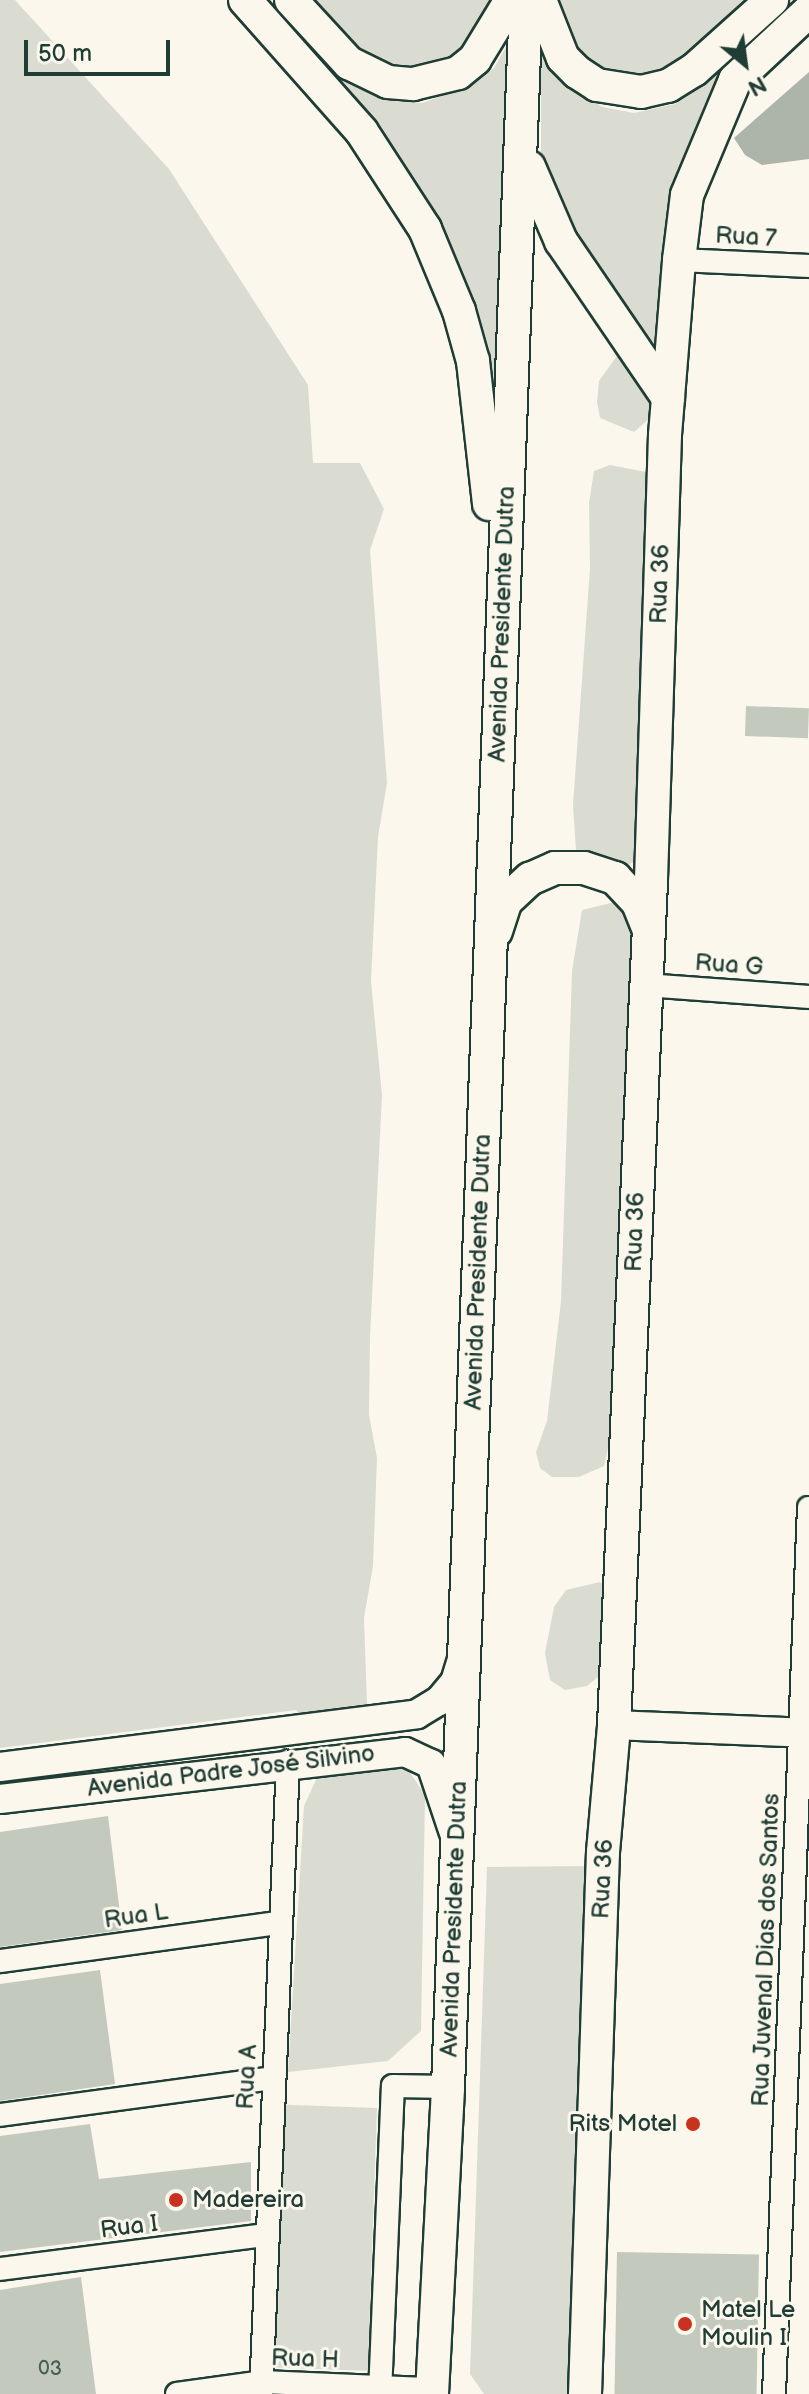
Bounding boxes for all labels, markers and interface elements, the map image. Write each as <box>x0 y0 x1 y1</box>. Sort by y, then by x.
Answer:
scale bar <box>28 24 174 74</box>
north arrow <box>705 24 785 104</box>
text: 50 m <box>38 39 92 68</box>
text: N <box>743 70 771 101</box>
street label: Rua 7 <box>714 221 778 253</box>
street label: Avenida Presidente Dutra <box>483 485 521 763</box>
street label: Rua 36 <box>644 544 676 624</box>
street label: Rua G <box>694 948 764 982</box>
street label: Avenida Presidente Dutra <box>459 1133 497 1411</box>
street label: Rua 36 <box>619 1192 651 1272</box>
street label: Avenida Padre José Silvino <box>85 1739 377 1803</box>
street label: Avenida Presidente Dutra <box>435 1780 473 2058</box>
street label: Rua Juvenal Dias dos Santos <box>746 1792 786 2108</box>
street label: Rua 36 <box>587 1838 619 1920</box>
street label: Rua L <box>102 1897 170 1935</box>
street label: Rua A <box>231 2044 263 2110</box>
place label: Rits Motel <box>569 2110 677 2138</box>
marker: Rits Motel <box>684 2115 702 2133</box>
place label: Madereira <box>192 2186 304 2214</box>
marker: Madereira <box>167 2191 185 2209</box>
street label: Rua I <box>98 2209 160 2245</box>
place label: Matel Le Moulin I <box>701 2296 795 2352</box>
marker: Matel Le Moulin I <box>676 2315 694 2333</box>
street label: Rua H <box>270 2343 340 2375</box>
house number: 03 <box>38 2357 62 2381</box>

